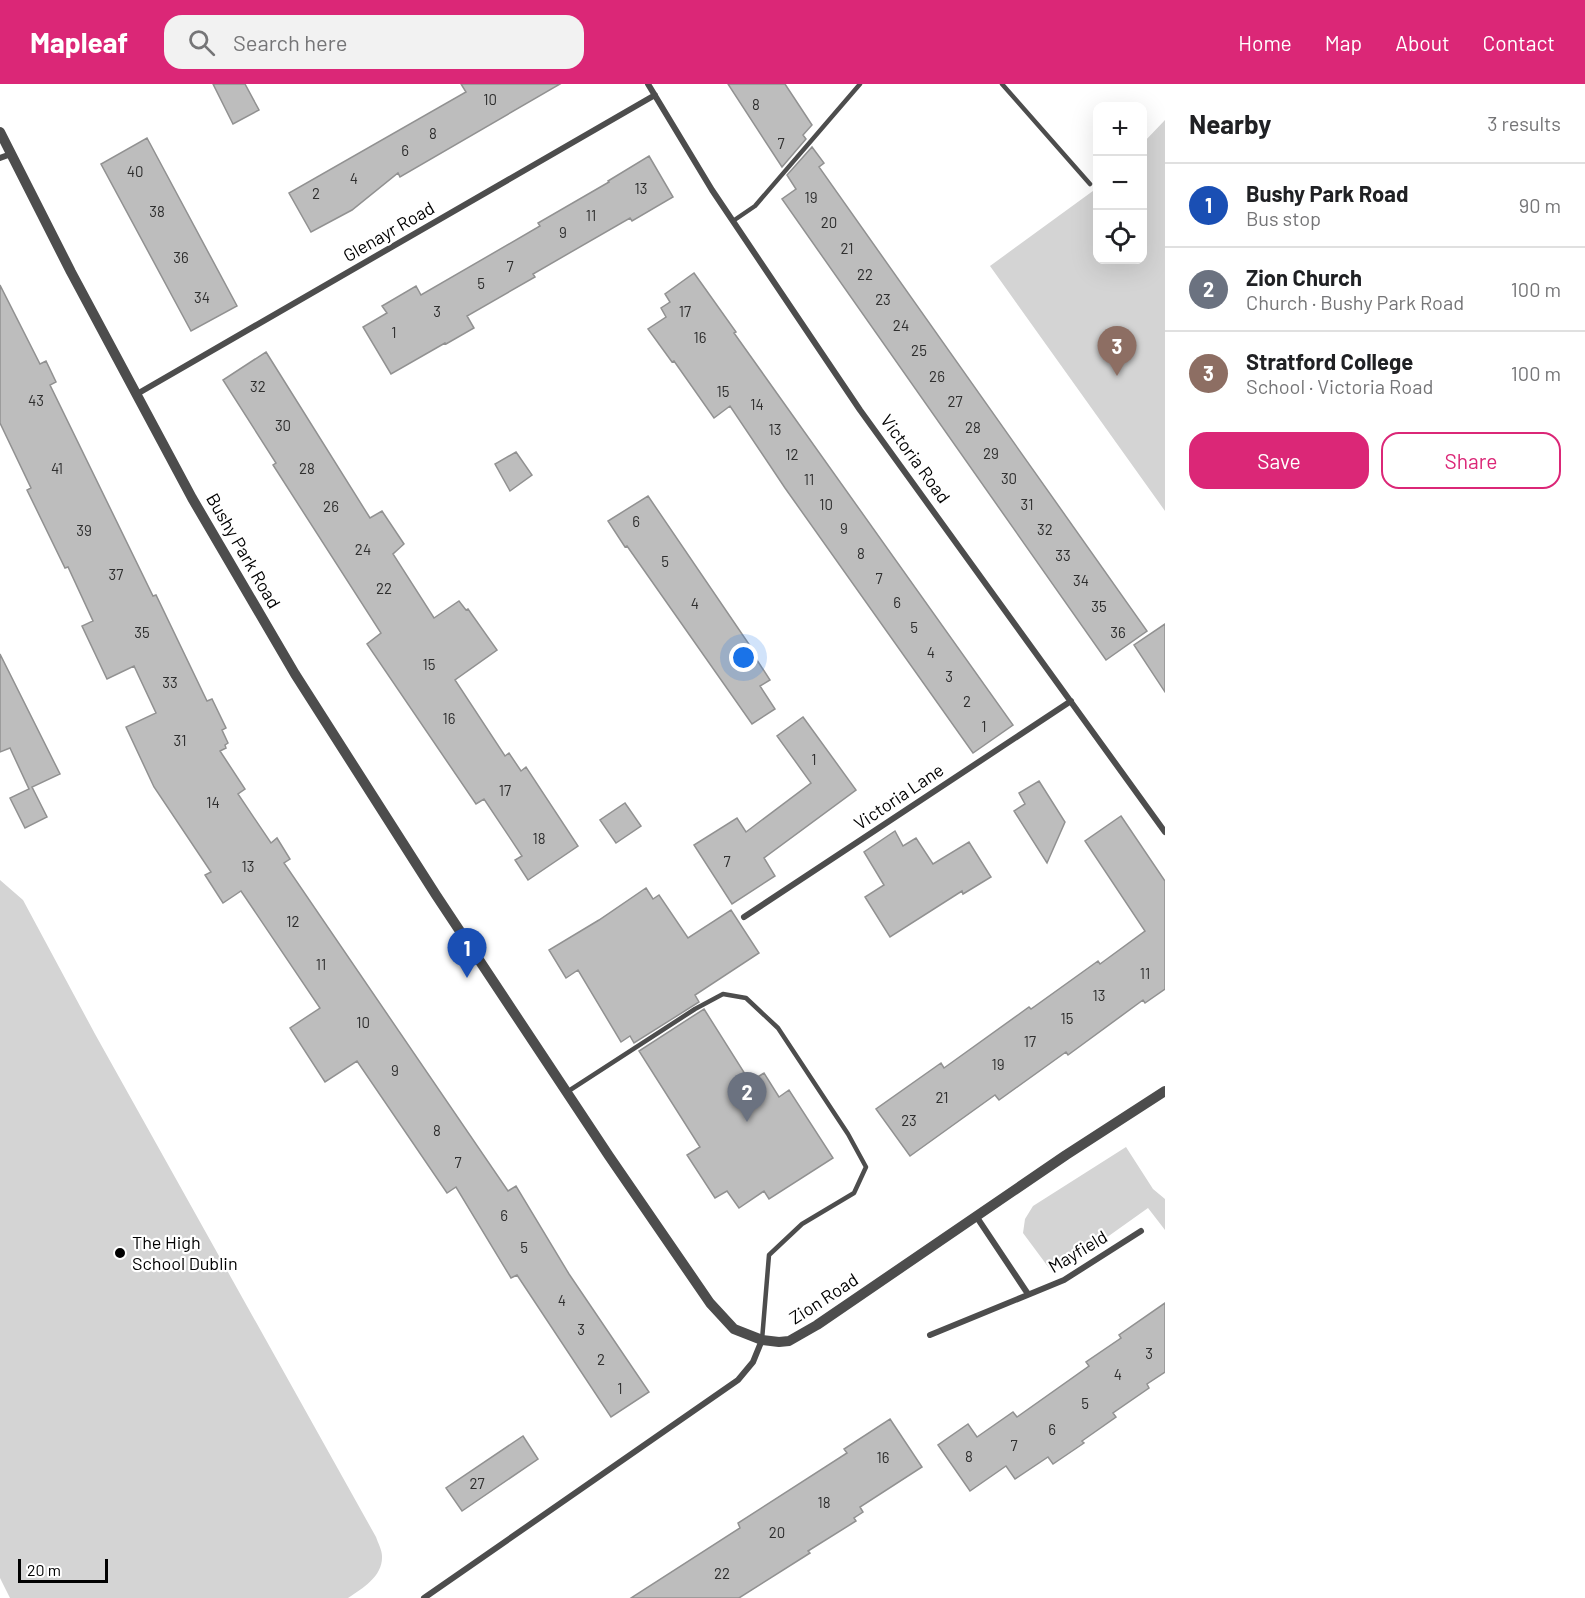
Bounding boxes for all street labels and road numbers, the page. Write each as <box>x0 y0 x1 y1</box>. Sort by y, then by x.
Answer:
street label: Glenayr Road <box>339 196 438 266</box>
street label: Victoria Road <box>876 410 955 507</box>
street label: Bushy Park Road <box>202 489 286 612</box>
street label: Victoria Lane <box>850 758 947 834</box>
street label: Mayfield <box>1044 1225 1111 1277</box>
street label: Zion Road <box>785 1268 862 1328</box>

